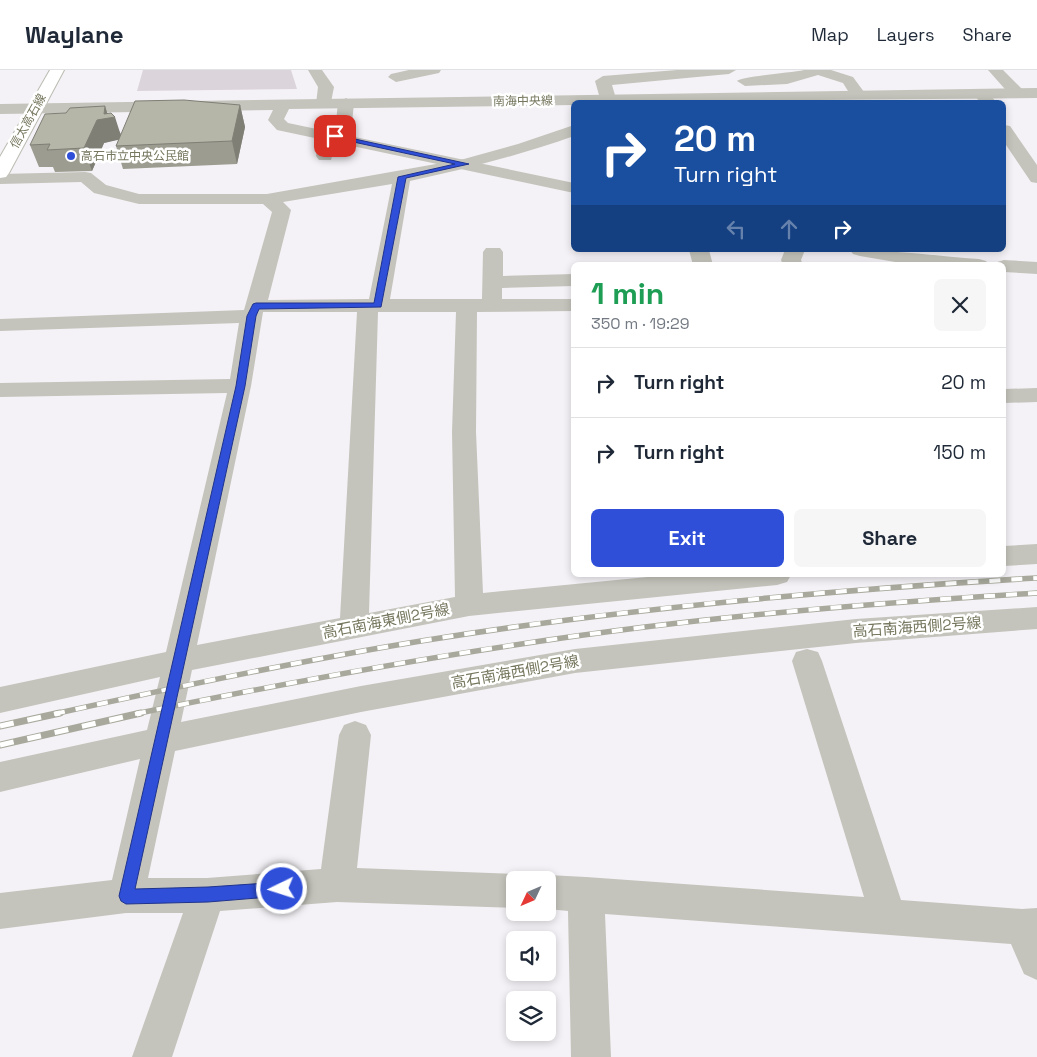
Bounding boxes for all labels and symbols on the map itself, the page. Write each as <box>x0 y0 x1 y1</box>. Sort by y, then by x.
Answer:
street label: 信太高石線 <box>6 91 50 151</box>
street label: 南海中央線 <box>493 92 553 110</box>
pin <box>314 115 356 157</box>
place label: 高石市立中央公民館 <box>81 148 189 164</box>
marker: 高石市立中央公民館 <box>65 150 77 162</box>
street label: 高石南海東側2号線 <box>321 599 451 642</box>
street label: 高石南海西側2号線 <box>852 613 982 640</box>
street label: 高石南海西側2号線 <box>450 651 580 692</box>
position arrow <box>255 862 307 914</box>
north arrow <box>506 871 556 921</box>

